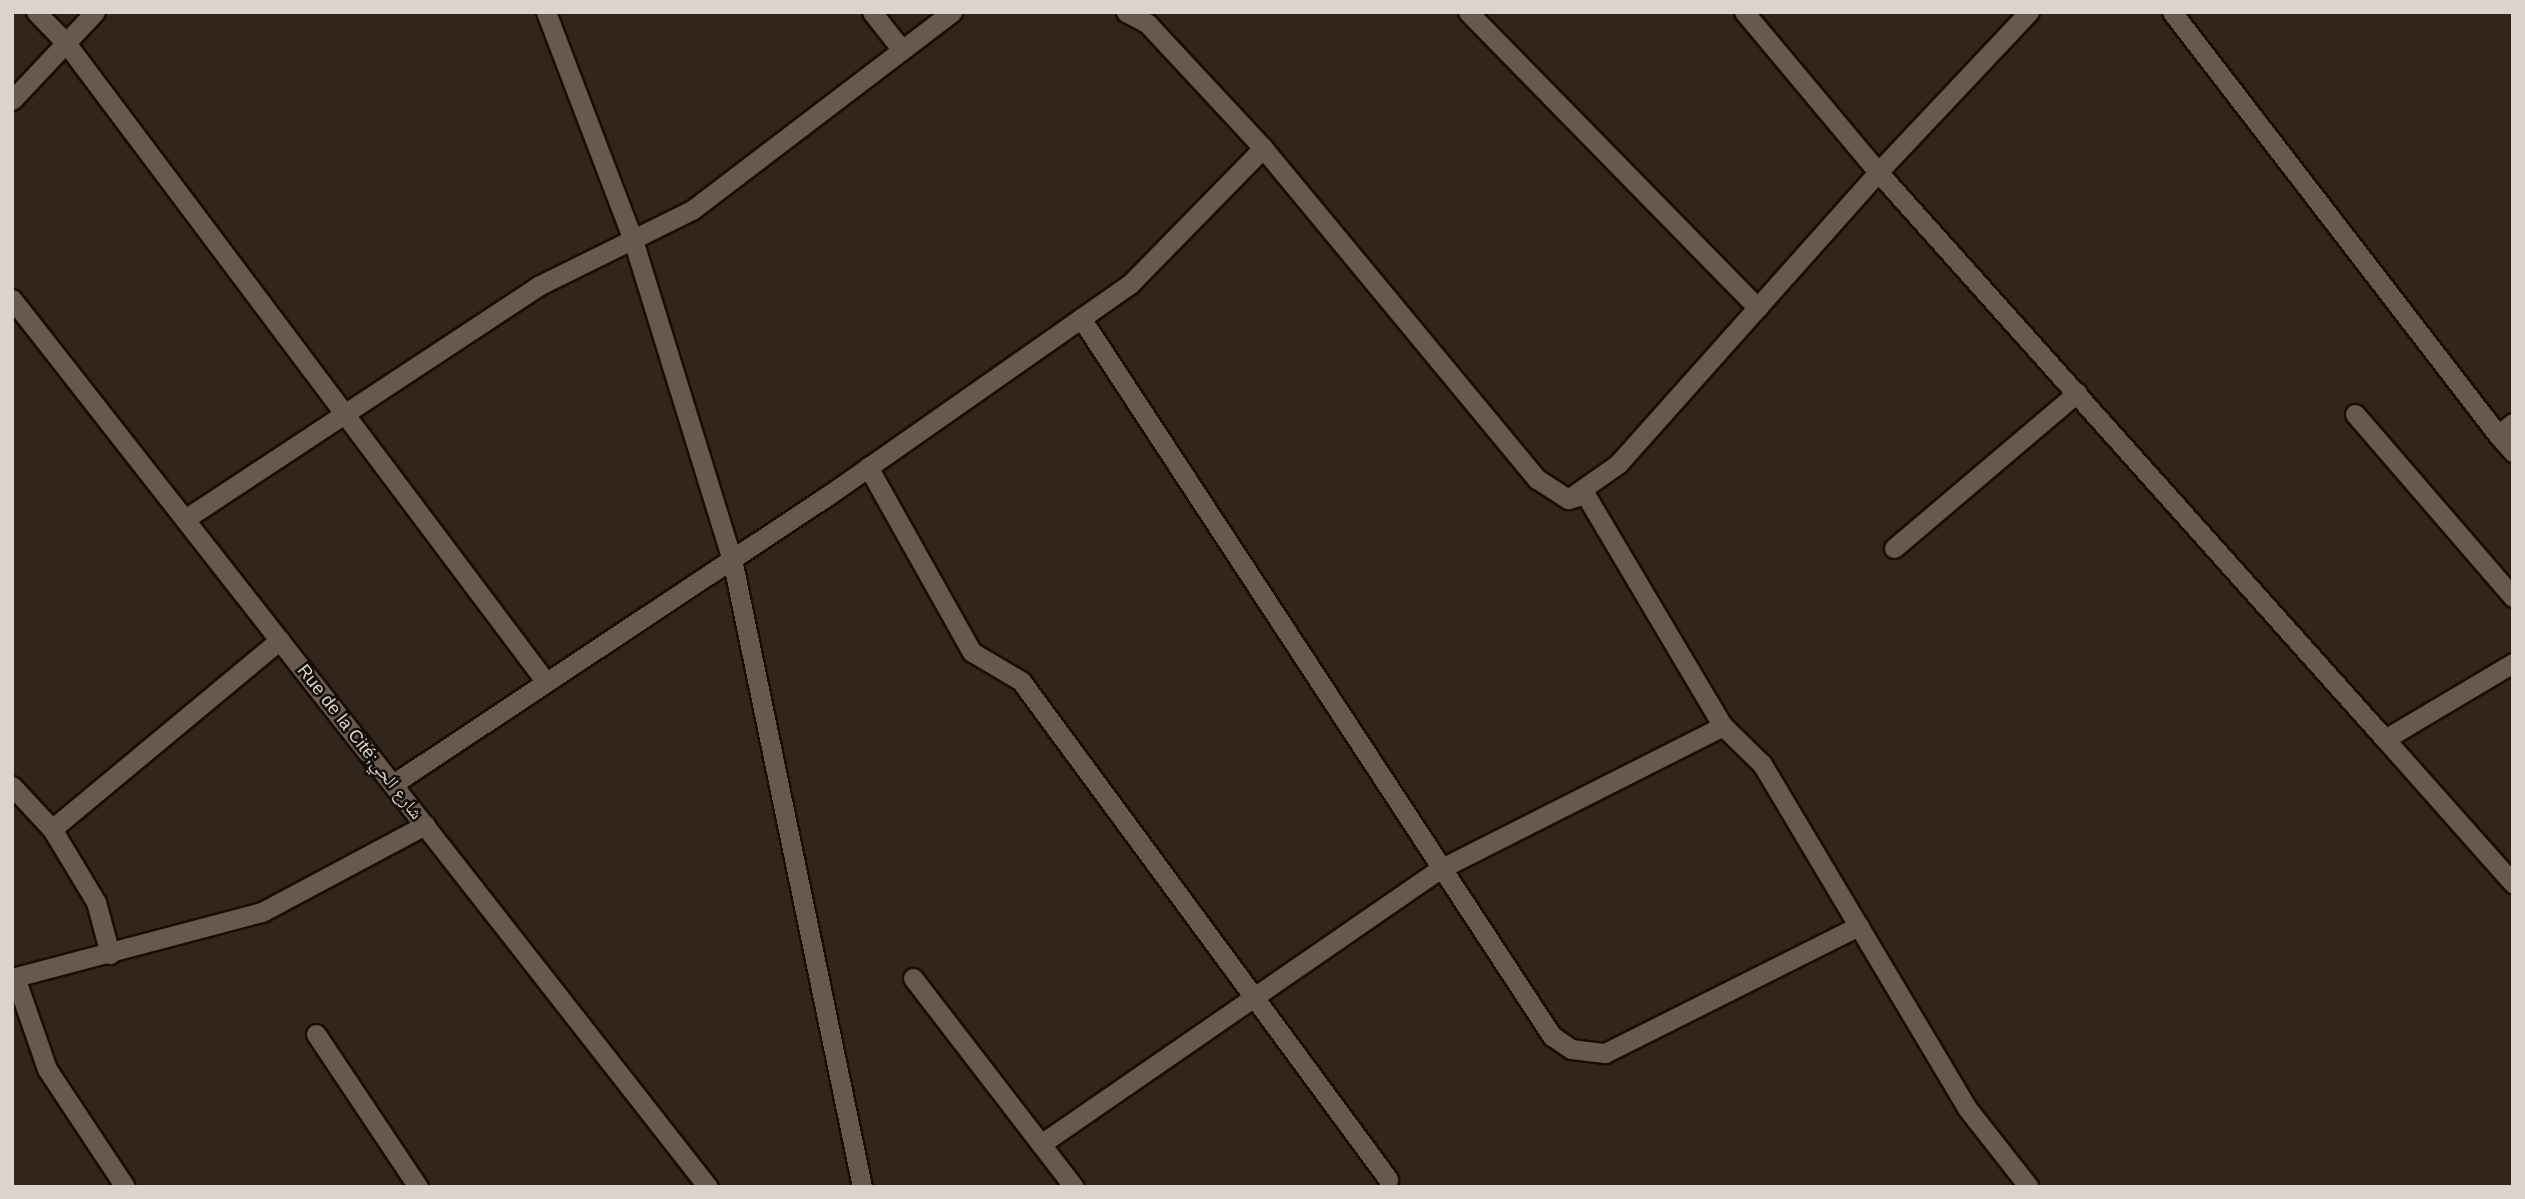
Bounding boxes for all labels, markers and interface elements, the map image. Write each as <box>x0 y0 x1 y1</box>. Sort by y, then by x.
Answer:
street label: Rue de la Cité;شارع الحي <box>293 660 427 824</box>

